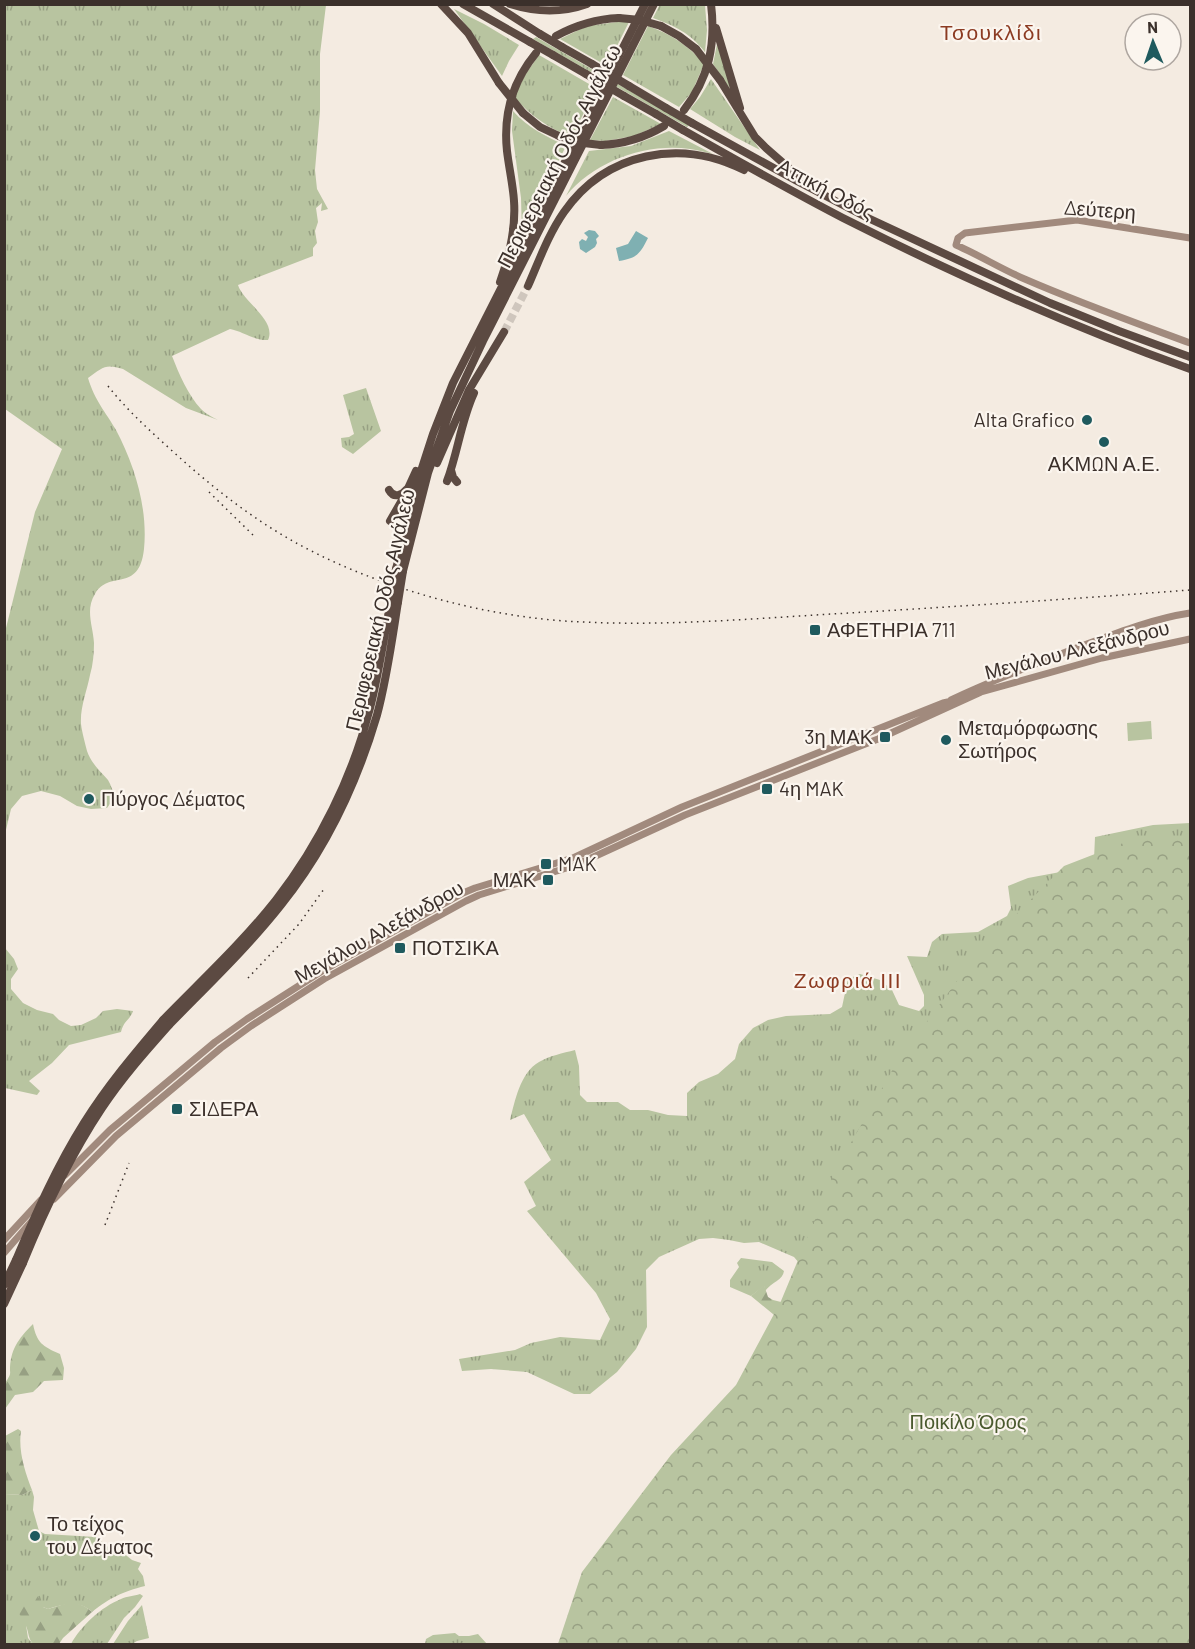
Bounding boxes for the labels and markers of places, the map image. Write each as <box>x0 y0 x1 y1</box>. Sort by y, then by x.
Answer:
place label: Alta Grafico <box>974 407 1075 431</box>
marker: Alta Grafico <box>1080 413 1094 427</box>
marker: ΑΚΜΩΝ Α.Ε. <box>1097 435 1111 449</box>
place label: ΑΚΜΩΝ Α.Ε. <box>1048 451 1160 475</box>
place label: ΑΦΕΤΗΡΙΑ 711 <box>827 617 956 641</box>
marker: ΑΦΕΤΗΡΙΑ 711 <box>808 623 822 637</box>
place label: Μεταμόρφωσης Σωτήρος <box>958 715 1098 762</box>
place label: 3η ΜΑΚ <box>804 724 874 748</box>
marker: 3η ΜΑΚ <box>878 730 892 744</box>
marker: Μεταμόρφωσης Σωτήρος <box>939 733 953 747</box>
place label: 4η MAK <box>779 776 844 800</box>
marker: 4η MAK <box>760 782 774 796</box>
place label: Πύργος Δέματος <box>101 786 245 810</box>
marker: Πύργος Δέματος <box>82 792 96 806</box>
place label: MAK <box>558 851 597 875</box>
marker: MAK <box>539 857 553 871</box>
place label: ΜΑΚ <box>493 867 537 891</box>
marker: ΜΑΚ <box>541 873 555 887</box>
place label: ΠΟΤΣΙΚΑ <box>412 935 499 959</box>
marker: ΠΟΤΣΙΚΑ <box>393 941 407 955</box>
place label: ΣΙΔΕΡΑ <box>189 1096 259 1120</box>
marker: ΣΙΔΕΡΑ <box>170 1102 184 1116</box>
place label: Το τείχος του Δέματος <box>47 1511 154 1558</box>
marker: Το τείχος του Δέματος <box>28 1529 42 1543</box>

